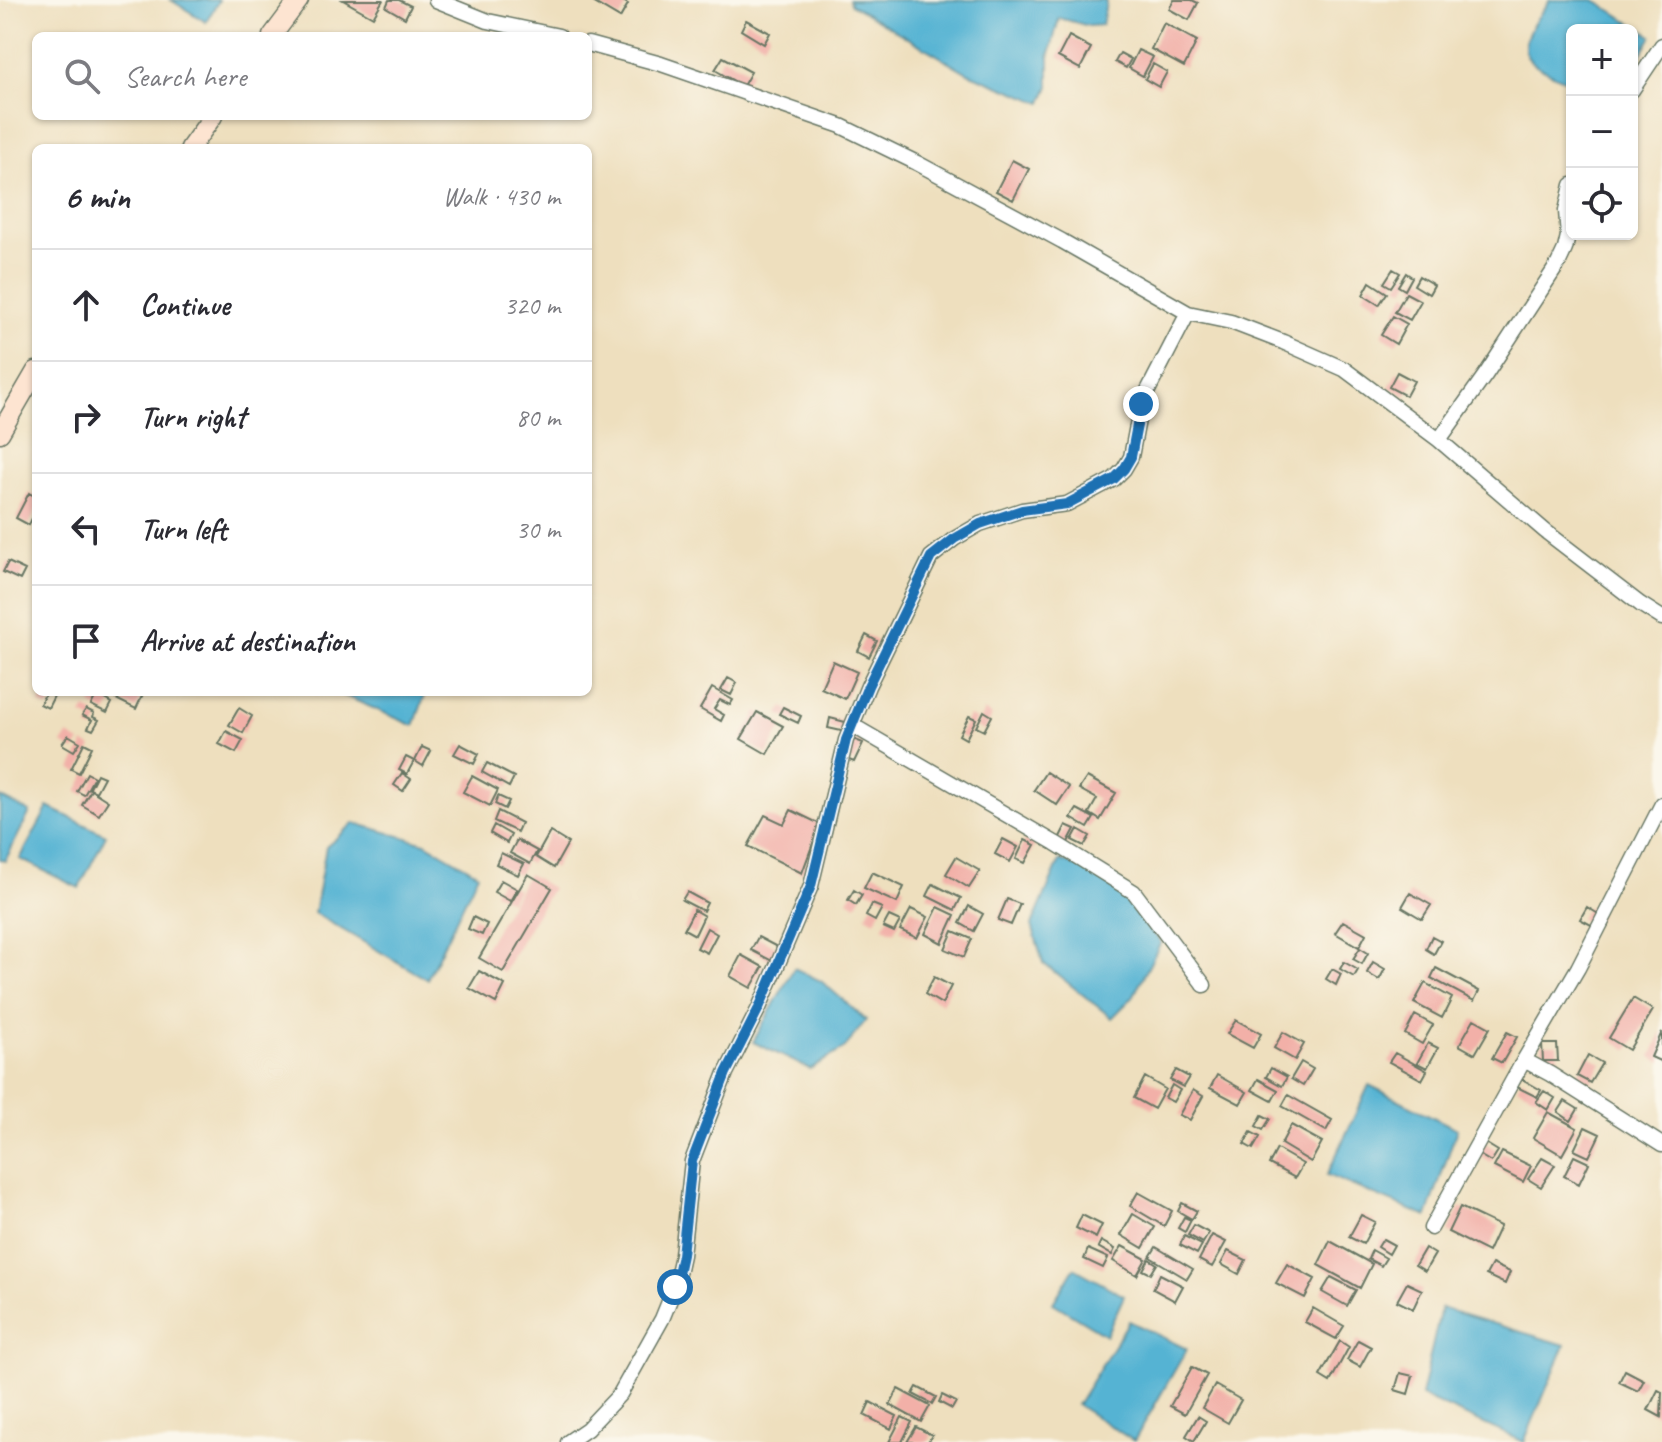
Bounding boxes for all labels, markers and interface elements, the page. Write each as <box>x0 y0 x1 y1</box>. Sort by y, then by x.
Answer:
map controls <box>1566 24 1638 240</box>
button: + <box>1566 24 1638 96</box>
search box <box>32 32 592 120</box>
icon: search <box>60 54 104 98</box>
text: Search here <box>124 57 246 95</box>
button: − <box>1566 96 1638 168</box>
button: locate <box>1566 168 1638 240</box>
text: 6 min <box>64 175 130 218</box>
text: Walk · 430 m <box>443 180 560 213</box>
icon: ahead <box>64 283 108 327</box>
text: Continue <box>140 286 230 324</box>
text: 320 m <box>504 289 560 322</box>
route end <box>1123 386 1159 422</box>
icon: right <box>64 395 108 439</box>
text: Turn right <box>140 398 245 436</box>
text: 80 m <box>516 401 560 434</box>
icon: left <box>64 507 108 551</box>
text: Turn left <box>140 510 227 548</box>
text: 30 m <box>516 513 560 546</box>
icon: arrive <box>64 619 108 663</box>
text: Arrive at destination <box>140 622 355 660</box>
route start <box>657 1269 693 1305</box>

